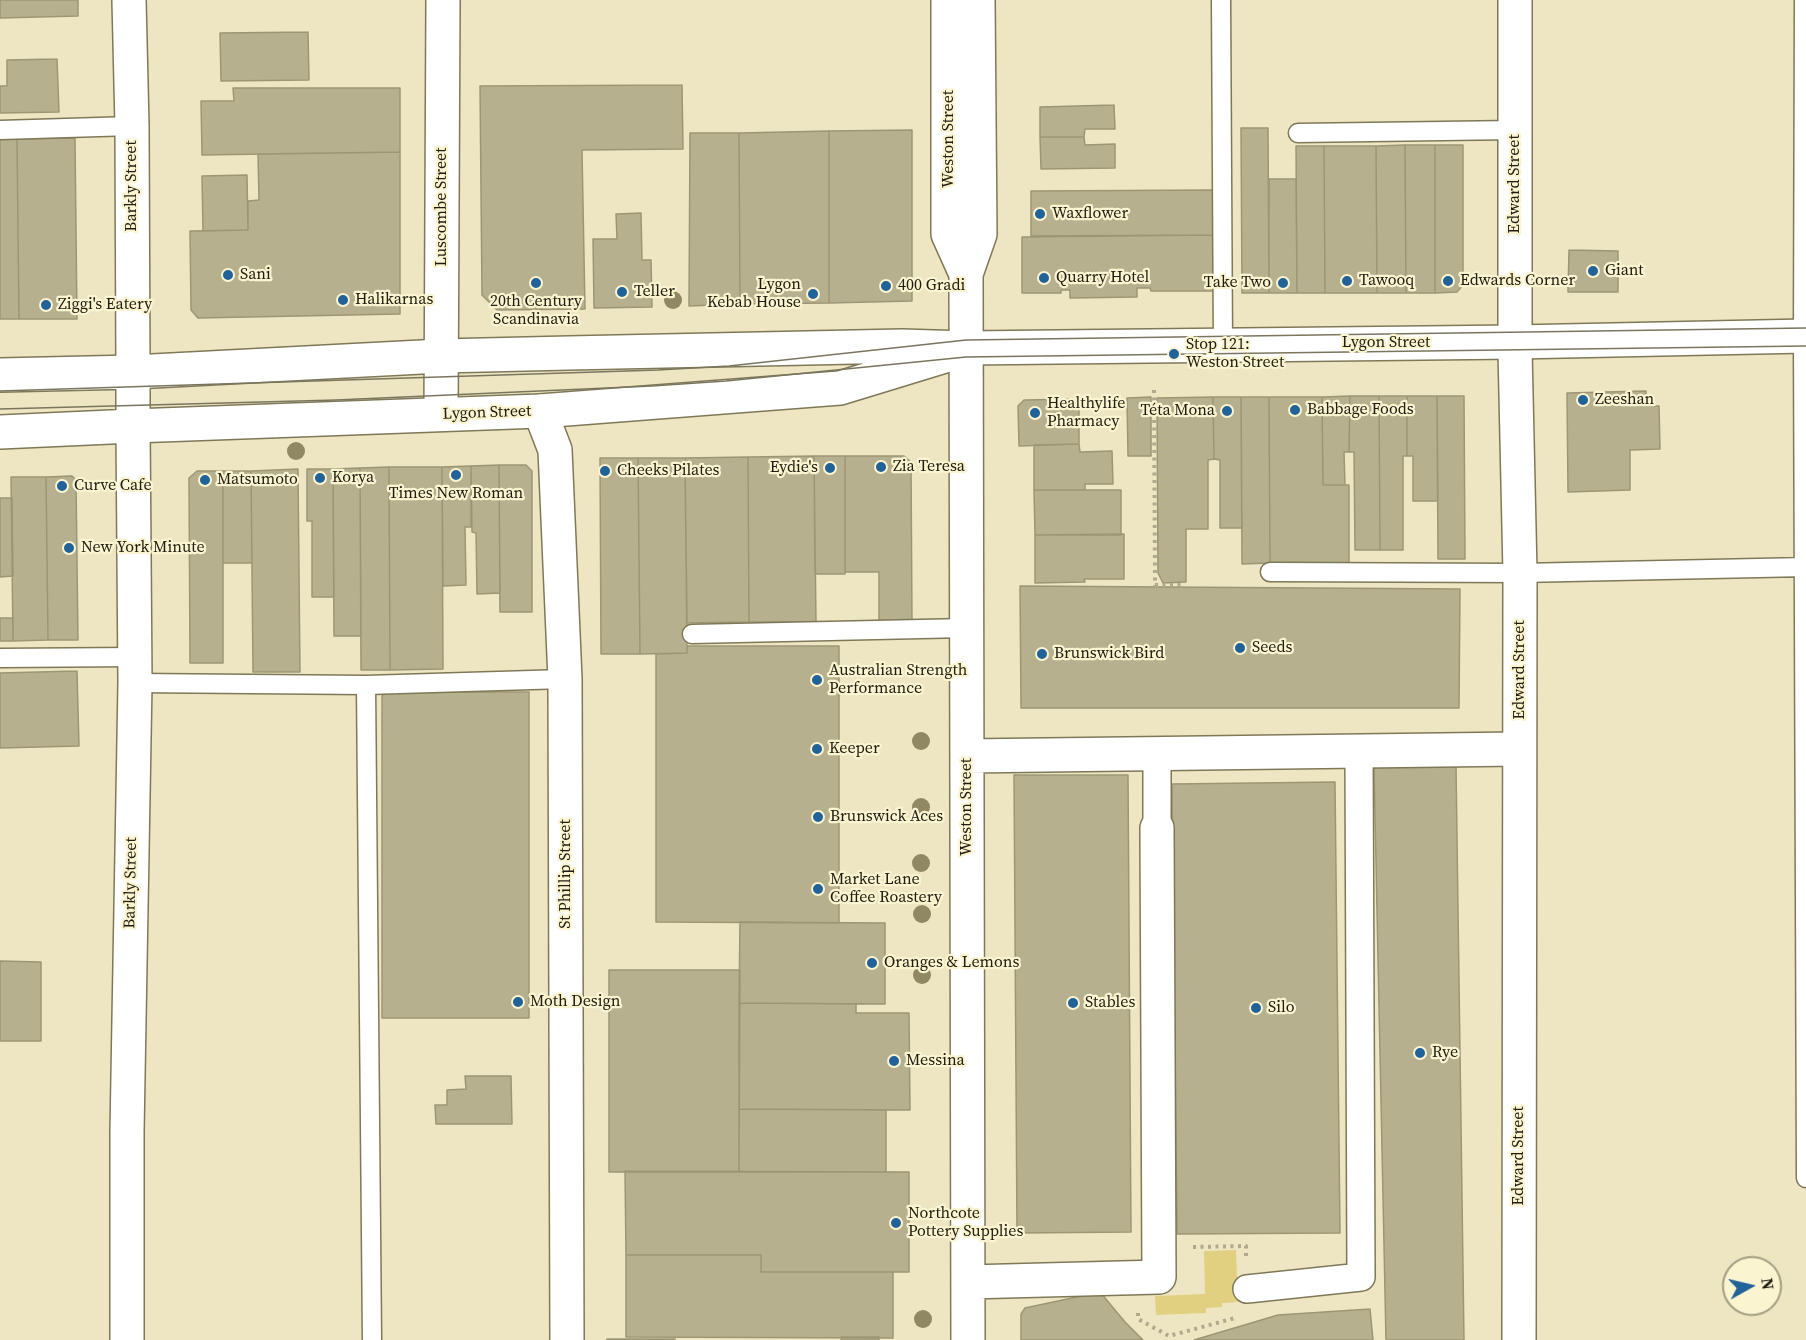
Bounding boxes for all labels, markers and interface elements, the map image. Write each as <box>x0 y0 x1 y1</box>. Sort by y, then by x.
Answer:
street label: Weston Street <box>939 90 959 188</box>
street label: Edward Street <box>1505 134 1525 234</box>
street label: Barkly Street <box>122 140 142 232</box>
street label: Luscombe Street <box>432 148 452 266</box>
place label: Waxflower <box>1052 204 1128 224</box>
marker: Waxflower <box>1033 207 1047 221</box>
place label: Giant <box>1605 261 1644 281</box>
marker: Giant <box>1586 264 1600 278</box>
place label: Sani <box>240 265 271 285</box>
marker: Sani <box>221 268 235 282</box>
place label: Quarry Hotel <box>1056 268 1149 288</box>
marker: Quarry Hotel <box>1037 271 1051 285</box>
place label: Tawooq <box>1359 271 1414 291</box>
place label: Edwards Corner <box>1460 271 1575 291</box>
place label: Take Two <box>1204 273 1271 293</box>
marker: Tawooq <box>1340 274 1354 288</box>
marker: Edwards Corner <box>1441 274 1455 288</box>
place label: Lygon Kebab House <box>707 275 801 313</box>
marker: 20th Century Scandinavia <box>529 276 543 290</box>
place label: 400 Gradi <box>898 276 965 296</box>
marker: Take Two <box>1276 276 1290 290</box>
marker: 400 Gradi <box>879 279 893 293</box>
place label: Teller <box>634 282 675 302</box>
marker: Teller <box>615 285 629 299</box>
marker: Lygon Kebab House <box>806 287 820 301</box>
place label: Halikarnas <box>355 290 433 310</box>
place label: 20th Century Scandinavia <box>490 292 582 330</box>
marker: Halikarnas <box>336 293 350 307</box>
place label: Ziggi's Eatery <box>58 295 152 315</box>
marker: Ziggi's Eatery <box>39 298 53 312</box>
street label: Lygon Street <box>1342 333 1430 353</box>
place label: Stop 121: Weston Street <box>1186 335 1284 373</box>
marker: Stop 121: Weston Street <box>1167 347 1181 361</box>
place label: Zeeshan <box>1595 390 1654 410</box>
marker: Zeeshan <box>1576 393 1590 407</box>
place label: Healthylife Pharmacy <box>1047 394 1126 432</box>
place label: Babbage Foods <box>1307 400 1414 420</box>
place label: Téta Mona <box>1140 401 1215 421</box>
street label: Lygon Street <box>442 402 532 424</box>
marker: Babbage Foods <box>1288 403 1302 417</box>
marker: Téta Mona <box>1220 404 1234 418</box>
marker: Healthylife Pharmacy <box>1028 406 1042 420</box>
place label: Zia Teresa <box>893 457 965 477</box>
place label: Eydie's <box>770 458 818 478</box>
marker: Zia Teresa <box>874 460 888 474</box>
place label: Cheeks Pilates <box>617 461 720 481</box>
marker: Eydie's <box>823 461 837 475</box>
marker: Cheeks Pilates <box>598 464 612 478</box>
place label: Korya <box>332 468 374 488</box>
marker: Times New Roman <box>449 468 463 482</box>
place label: Matsumoto <box>217 470 298 490</box>
marker: Korya <box>313 471 327 485</box>
marker: Matsumoto <box>198 473 212 487</box>
place label: Curve Cafe <box>74 476 152 496</box>
marker: Curve Cafe <box>55 479 69 493</box>
place label: Times New Roman <box>389 484 523 504</box>
place label: New York Minute <box>81 538 205 558</box>
marker: New York Minute <box>62 541 76 555</box>
street label: Edward Street <box>1510 620 1530 720</box>
place label: Seeds <box>1252 638 1293 658</box>
marker: Seeds <box>1233 641 1247 655</box>
place label: Brunswick Bird <box>1054 644 1164 664</box>
marker: Brunswick Bird <box>1035 647 1049 661</box>
place label: Australian Strength Performance <box>829 661 967 699</box>
marker: Australian Strength Performance <box>810 673 824 687</box>
place label: Keeper <box>829 739 880 759</box>
marker: Keeper <box>810 742 824 756</box>
street label: Weston Street <box>957 758 977 856</box>
place label: Brunswick Aces <box>830 807 943 827</box>
marker: Brunswick Aces <box>811 810 825 824</box>
street label: St Phillip Street <box>556 819 576 929</box>
street label: Barkly Street <box>121 837 141 929</box>
place label: Market Lane Coffee Roastery <box>830 870 942 908</box>
marker: Market Lane Coffee Roastery <box>811 882 825 896</box>
place label: Oranges & Lemons <box>884 953 1019 973</box>
marker: Oranges & Lemons <box>865 956 879 970</box>
place label: Moth Design <box>530 992 620 1012</box>
place label: Stables <box>1085 993 1135 1013</box>
marker: Moth Design <box>511 995 525 1009</box>
marker: Stables <box>1066 996 1080 1010</box>
place label: Silo <box>1268 998 1295 1018</box>
marker: Silo <box>1249 1001 1263 1015</box>
place label: Rye <box>1432 1043 1458 1063</box>
marker: Rye <box>1413 1046 1427 1060</box>
place label: Messina <box>906 1051 965 1071</box>
marker: Messina <box>887 1054 901 1068</box>
street label: Edward Street <box>1509 1106 1529 1206</box>
place label: Northcote Pottery Supplies <box>908 1204 1023 1242</box>
marker: Northcote Pottery Supplies <box>889 1216 903 1230</box>
north arrow <box>1722 1256 1782 1316</box>
text: N <box>1756 1276 1780 1291</box>

